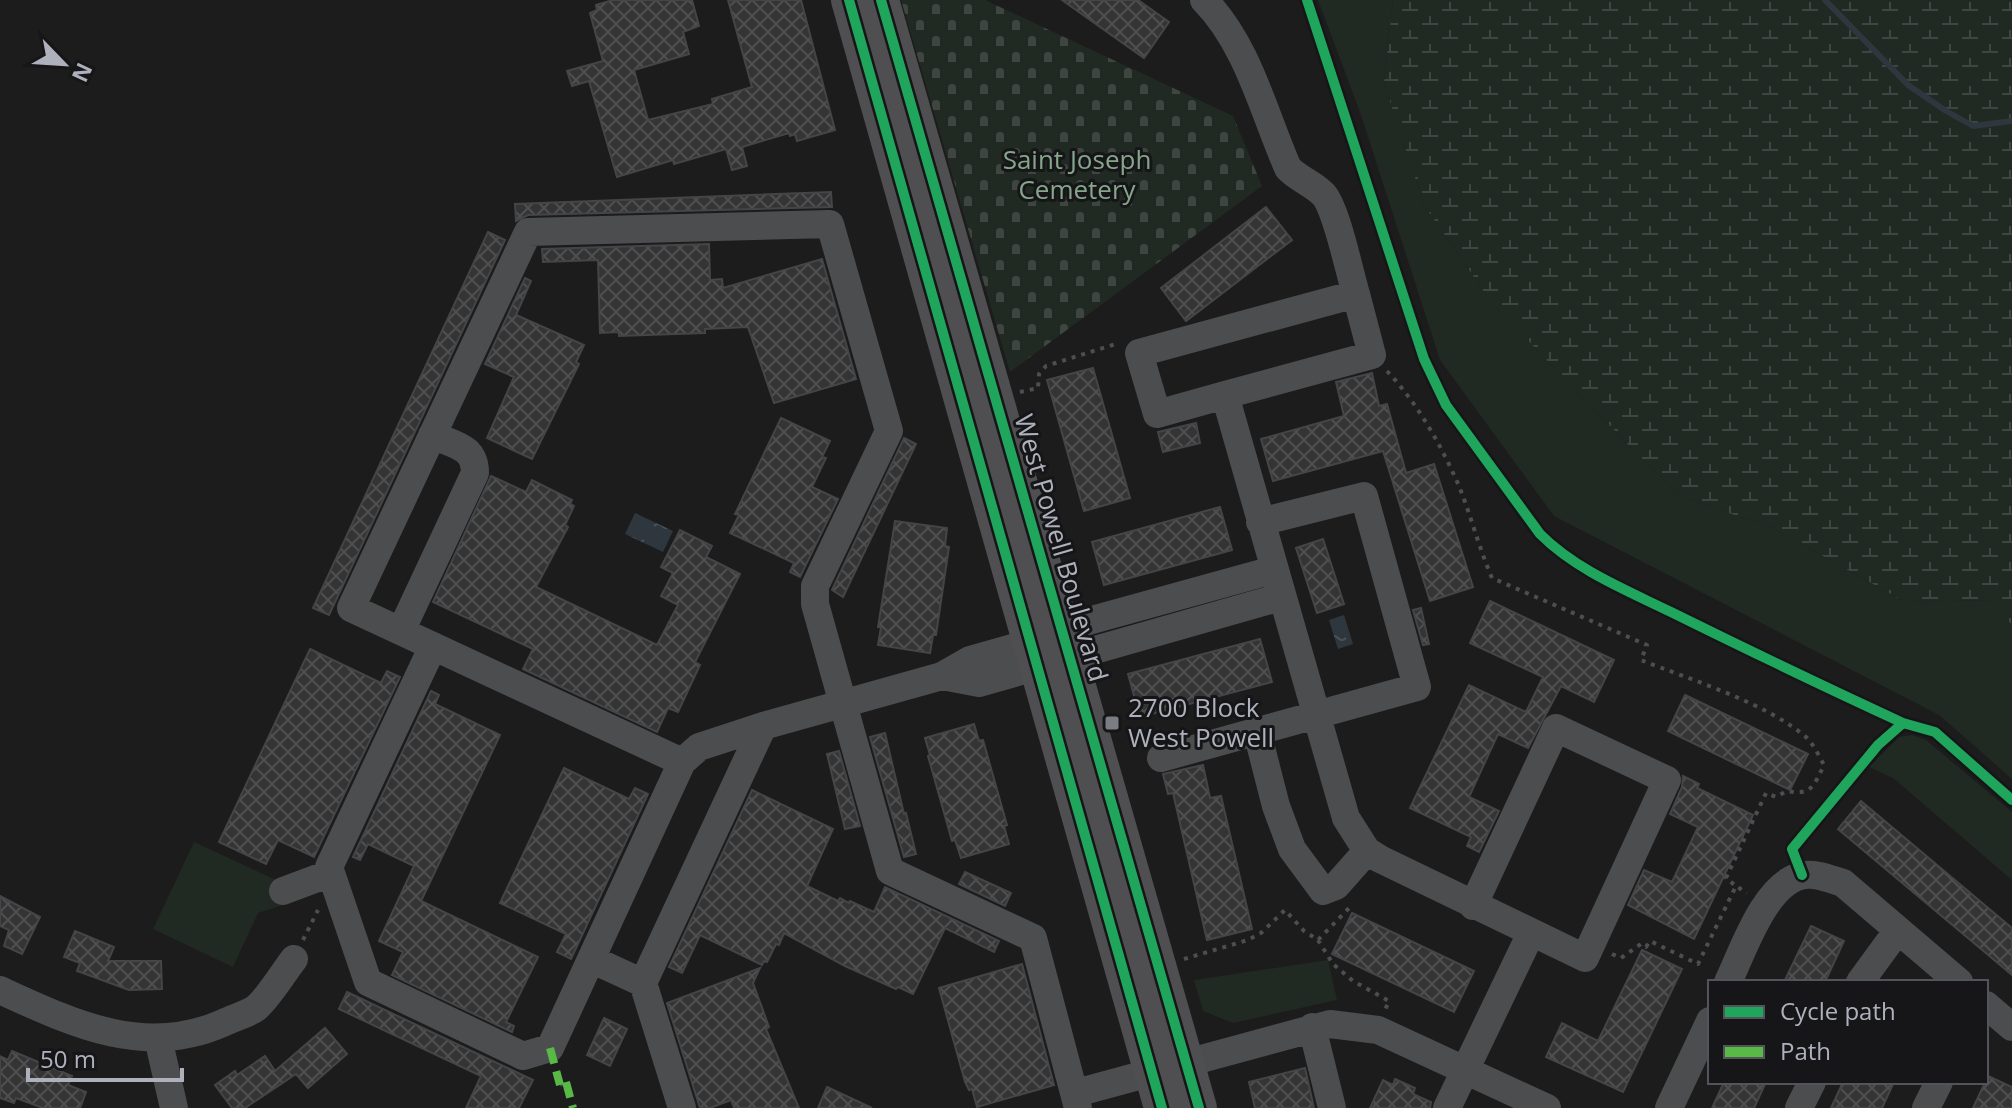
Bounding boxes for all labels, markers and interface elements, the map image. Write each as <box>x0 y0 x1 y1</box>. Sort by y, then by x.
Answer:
north arrow <box>24 24 104 104</box>
text: N <box>66 58 100 87</box>
park label: Saint Joseph Cemetery <box>1003 141 1151 207</box>
street label: West Powell Boulevard <box>1007 410 1117 686</box>
place label: 2700 Block West Powell <box>1128 689 1274 755</box>
marker: 2700 Block West Powell <box>1103 714 1121 732</box>
legend <box>1708 980 1988 1084</box>
text: Cycle path <box>1780 994 1896 1027</box>
scale bar <box>28 1032 182 1082</box>
text: Path <box>1780 1034 1831 1067</box>
text: 50 m <box>40 1042 96 1075</box>

